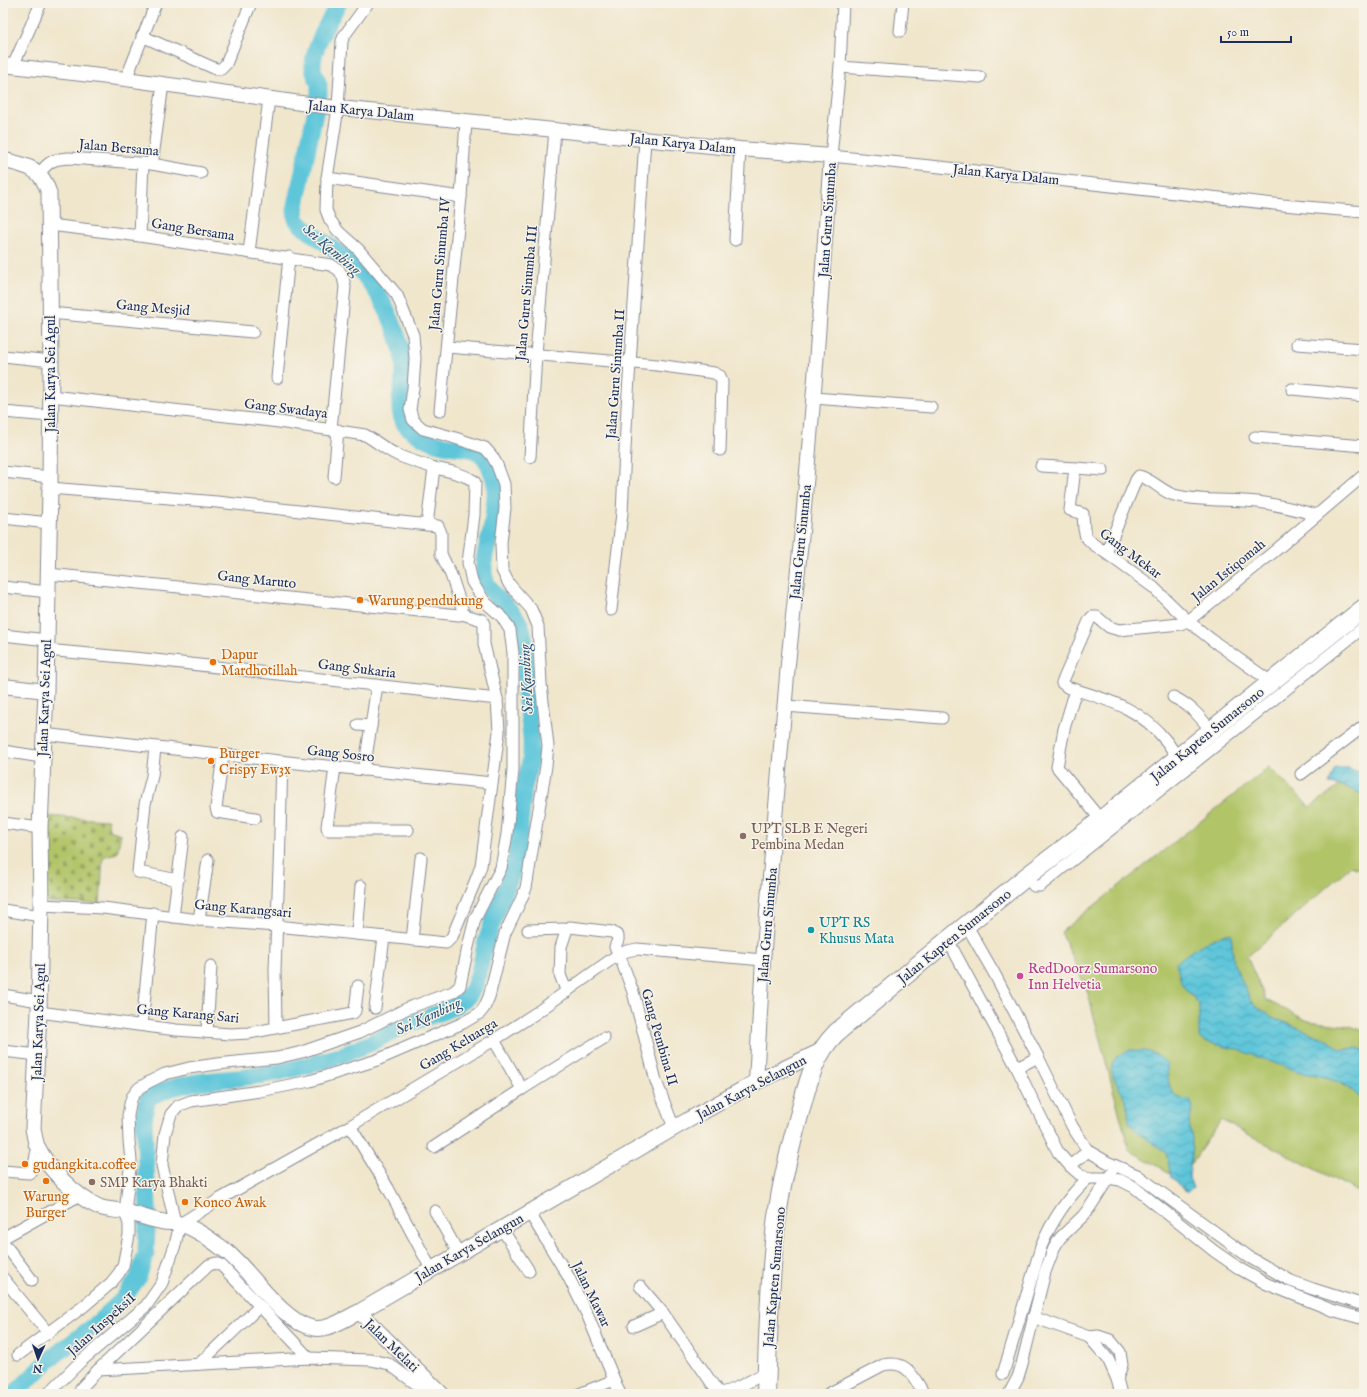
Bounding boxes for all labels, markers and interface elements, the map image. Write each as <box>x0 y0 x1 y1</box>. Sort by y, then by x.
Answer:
scale bar <box>1221 18 1291 44</box>
text: 50 m <box>1227 25 1249 40</box>
street label: Jalan Karya Dalam <box>305 96 415 126</box>
street label: Jalan Karya Dalam <box>627 129 737 159</box>
street label: Jalan Bersama <box>76 135 161 161</box>
street label: Jalan Karya Dalam <box>950 160 1060 190</box>
street label: Jalan Guru Sinumba <box>815 161 841 280</box>
street label: Jalan Guru Sinumba IV <box>425 196 455 333</box>
street label: Gang Bersama <box>150 215 237 246</box>
water label: Sei Kambing <box>298 220 366 281</box>
street label: Jalan Guru Sinumba III <box>512 224 542 364</box>
street label: Gang Mesjid <box>115 296 191 320</box>
street label: Jalan Guru Sinumba II <box>602 308 630 442</box>
street label: Jalan Karya Sei Agul <box>42 315 60 435</box>
street label: Gang Swadaya <box>243 395 329 423</box>
street label: Jalan Guru Sinumba <box>786 483 816 602</box>
street label: Gang Mekar <box>1096 525 1165 583</box>
street label: Jalan Istiqomah <box>1186 535 1270 607</box>
street label: Gang Maruto <box>217 567 298 593</box>
place label: Warung pendukung <box>368 592 483 610</box>
marker: Warung pendukung <box>355 595 365 605</box>
street label: Jalan Karya Sei Agul <box>34 639 56 759</box>
water label: Sei Kambing <box>515 642 539 714</box>
place label: Dapur Mardhotillah <box>221 646 298 680</box>
street label: Gang Sukaria <box>317 655 398 683</box>
marker: Dapur Mardhotillah <box>208 657 218 667</box>
street label: Jalan Kapten Sumarsono <box>1146 683 1268 787</box>
street label: Gang Sosro <box>306 742 376 767</box>
place label: Burger Crispy Ew3x <box>219 745 291 779</box>
marker: Burger Crispy Ew3x <box>206 756 216 766</box>
place label: UPT SLB E Negeri Pembina Medan <box>751 820 868 854</box>
marker: UPT SLB E Negeri Pembina Medan <box>738 831 748 841</box>
street label: Jalan Guru Sinumba <box>754 866 782 985</box>
street label: Jalan Kapten Sumarsono <box>893 885 1015 989</box>
street label: Gang Karangsari <box>194 896 293 922</box>
place label: UPT RS Khusus Mata <box>819 914 895 948</box>
marker: UPT RS Khusus Mata <box>806 925 816 935</box>
place label: RedDoorz Sumarsono Inn Helvetia <box>1028 960 1158 994</box>
street label: Jalan Karya Sei Agul <box>28 963 50 1083</box>
marker: RedDoorz Sumarsono Inn Helvetia <box>1015 971 1025 981</box>
street label: Gang Pembina II <box>637 987 681 1088</box>
water label: Sei Kambing <box>393 993 466 1041</box>
street label: Gang Karang Sari <box>136 1001 240 1027</box>
street label: Gang Keluarga <box>416 1014 502 1075</box>
street label: Jalan Karya Selangun <box>692 1051 810 1125</box>
place label: gudangkita.coffee <box>33 1156 137 1174</box>
marker: gudangkita.coffee <box>20 1159 30 1169</box>
place label: SMP Karya Bhakti <box>100 1174 208 1192</box>
marker: Warung Burger <box>41 1176 51 1186</box>
marker: SMP Karya Bhakti <box>87 1177 97 1187</box>
place label: Warung Burger <box>23 1188 69 1222</box>
place label: Konco Awak <box>193 1194 267 1212</box>
marker: Konco Awak <box>180 1197 190 1207</box>
street label: Jalan Kapten Sumarsono <box>760 1206 790 1350</box>
street label: Jalan Karya Selangun <box>410 1209 527 1287</box>
street label: Jalan Mawar <box>567 1257 615 1330</box>
street label: Jalan InspeksiI <box>62 1289 140 1362</box>
street label: Jalan Melati <box>359 1314 423 1377</box>
north arrow <box>18 1339 58 1379</box>
text: N <box>32 1361 44 1375</box>

